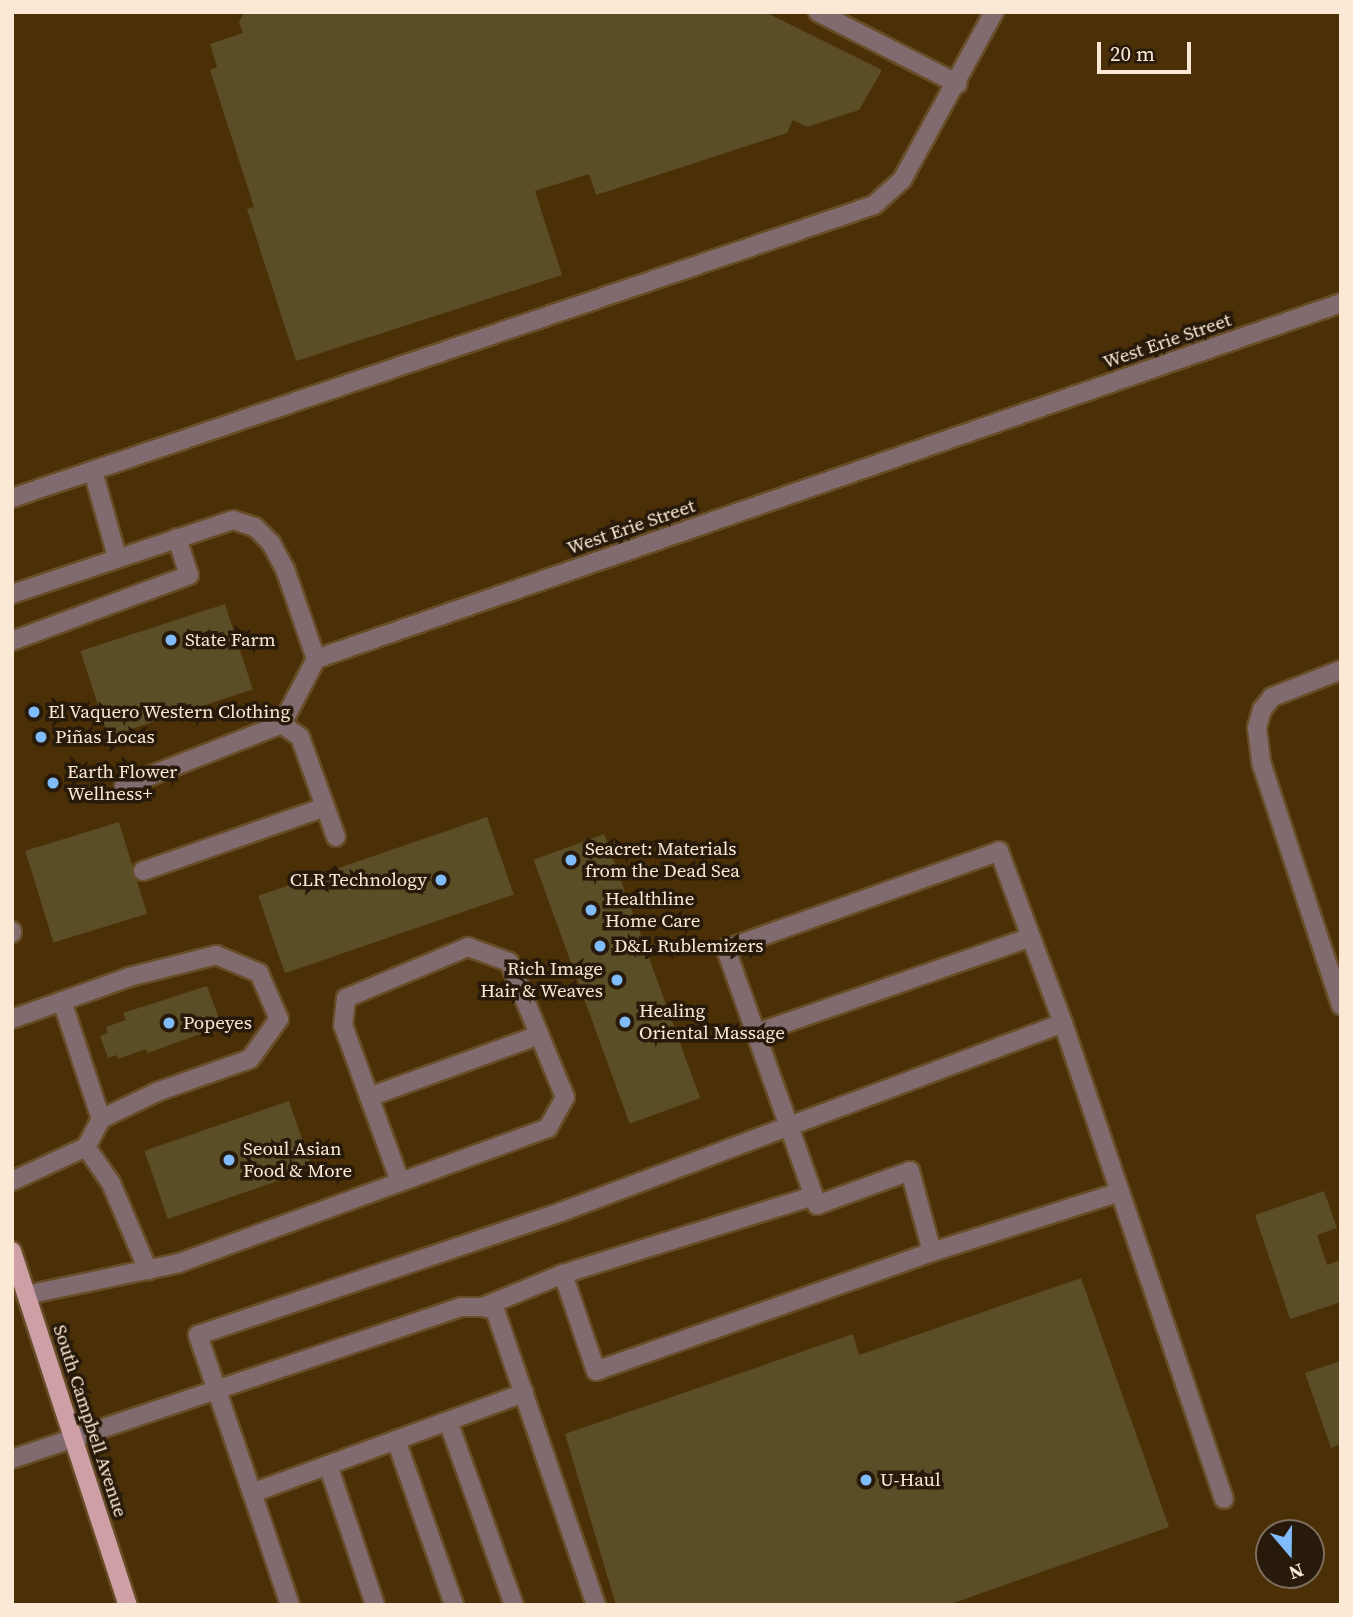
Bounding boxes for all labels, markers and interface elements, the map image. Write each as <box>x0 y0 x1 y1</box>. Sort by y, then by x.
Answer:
scale bar <box>1101 28 1196 72</box>
text: 20 m <box>1110 39 1155 68</box>
street label: West Erie Street <box>1100 308 1234 374</box>
street label: West Erie Street <box>564 494 698 560</box>
place label: State Farm <box>185 629 276 651</box>
marker: State Farm <box>163 632 179 648</box>
place label: El Vaquero Western Clothing <box>48 701 292 723</box>
marker: El Vaquero Western Clothing <box>26 704 42 720</box>
place label: Piñas Locas <box>55 726 155 748</box>
marker: Piñas Locas <box>33 729 49 745</box>
place label: Earth Flower Wellness+ <box>67 761 177 805</box>
marker: Earth Flower Wellness+ <box>45 775 61 791</box>
place label: Seacret: Materials from the Dead Sea <box>585 838 740 882</box>
marker: Seacret: Materials from the Dead Sea <box>563 852 579 868</box>
place label: CLR Technology <box>289 869 427 891</box>
marker: CLR Technology <box>433 872 449 888</box>
place label: Healthline Home Care <box>605 888 700 932</box>
marker: Healthline Home Care <box>583 902 599 918</box>
place label: D&L Rublemizers <box>614 935 764 957</box>
marker: D&L Rublemizers <box>592 938 608 954</box>
place label: Rich Image Hair & Weaves <box>480 958 603 1002</box>
marker: Rich Image Hair & Weaves <box>609 972 625 988</box>
place label: Healing Oriental Massage <box>639 1000 785 1044</box>
place label: Popeyes <box>183 1012 252 1034</box>
marker: Healing Oriental Massage <box>617 1014 633 1030</box>
marker: Popeyes <box>161 1015 177 1031</box>
place label: Seoul Asian Food & More <box>243 1138 352 1182</box>
marker: Seoul Asian Food & More <box>221 1152 237 1168</box>
street label: South Campbell Avenue <box>48 1322 132 1520</box>
place label: U-Haul <box>880 1469 941 1491</box>
marker: U-Haul <box>858 1472 874 1488</box>
north arrow <box>1255 1519 1325 1589</box>
text: N <box>1286 1557 1307 1586</box>

